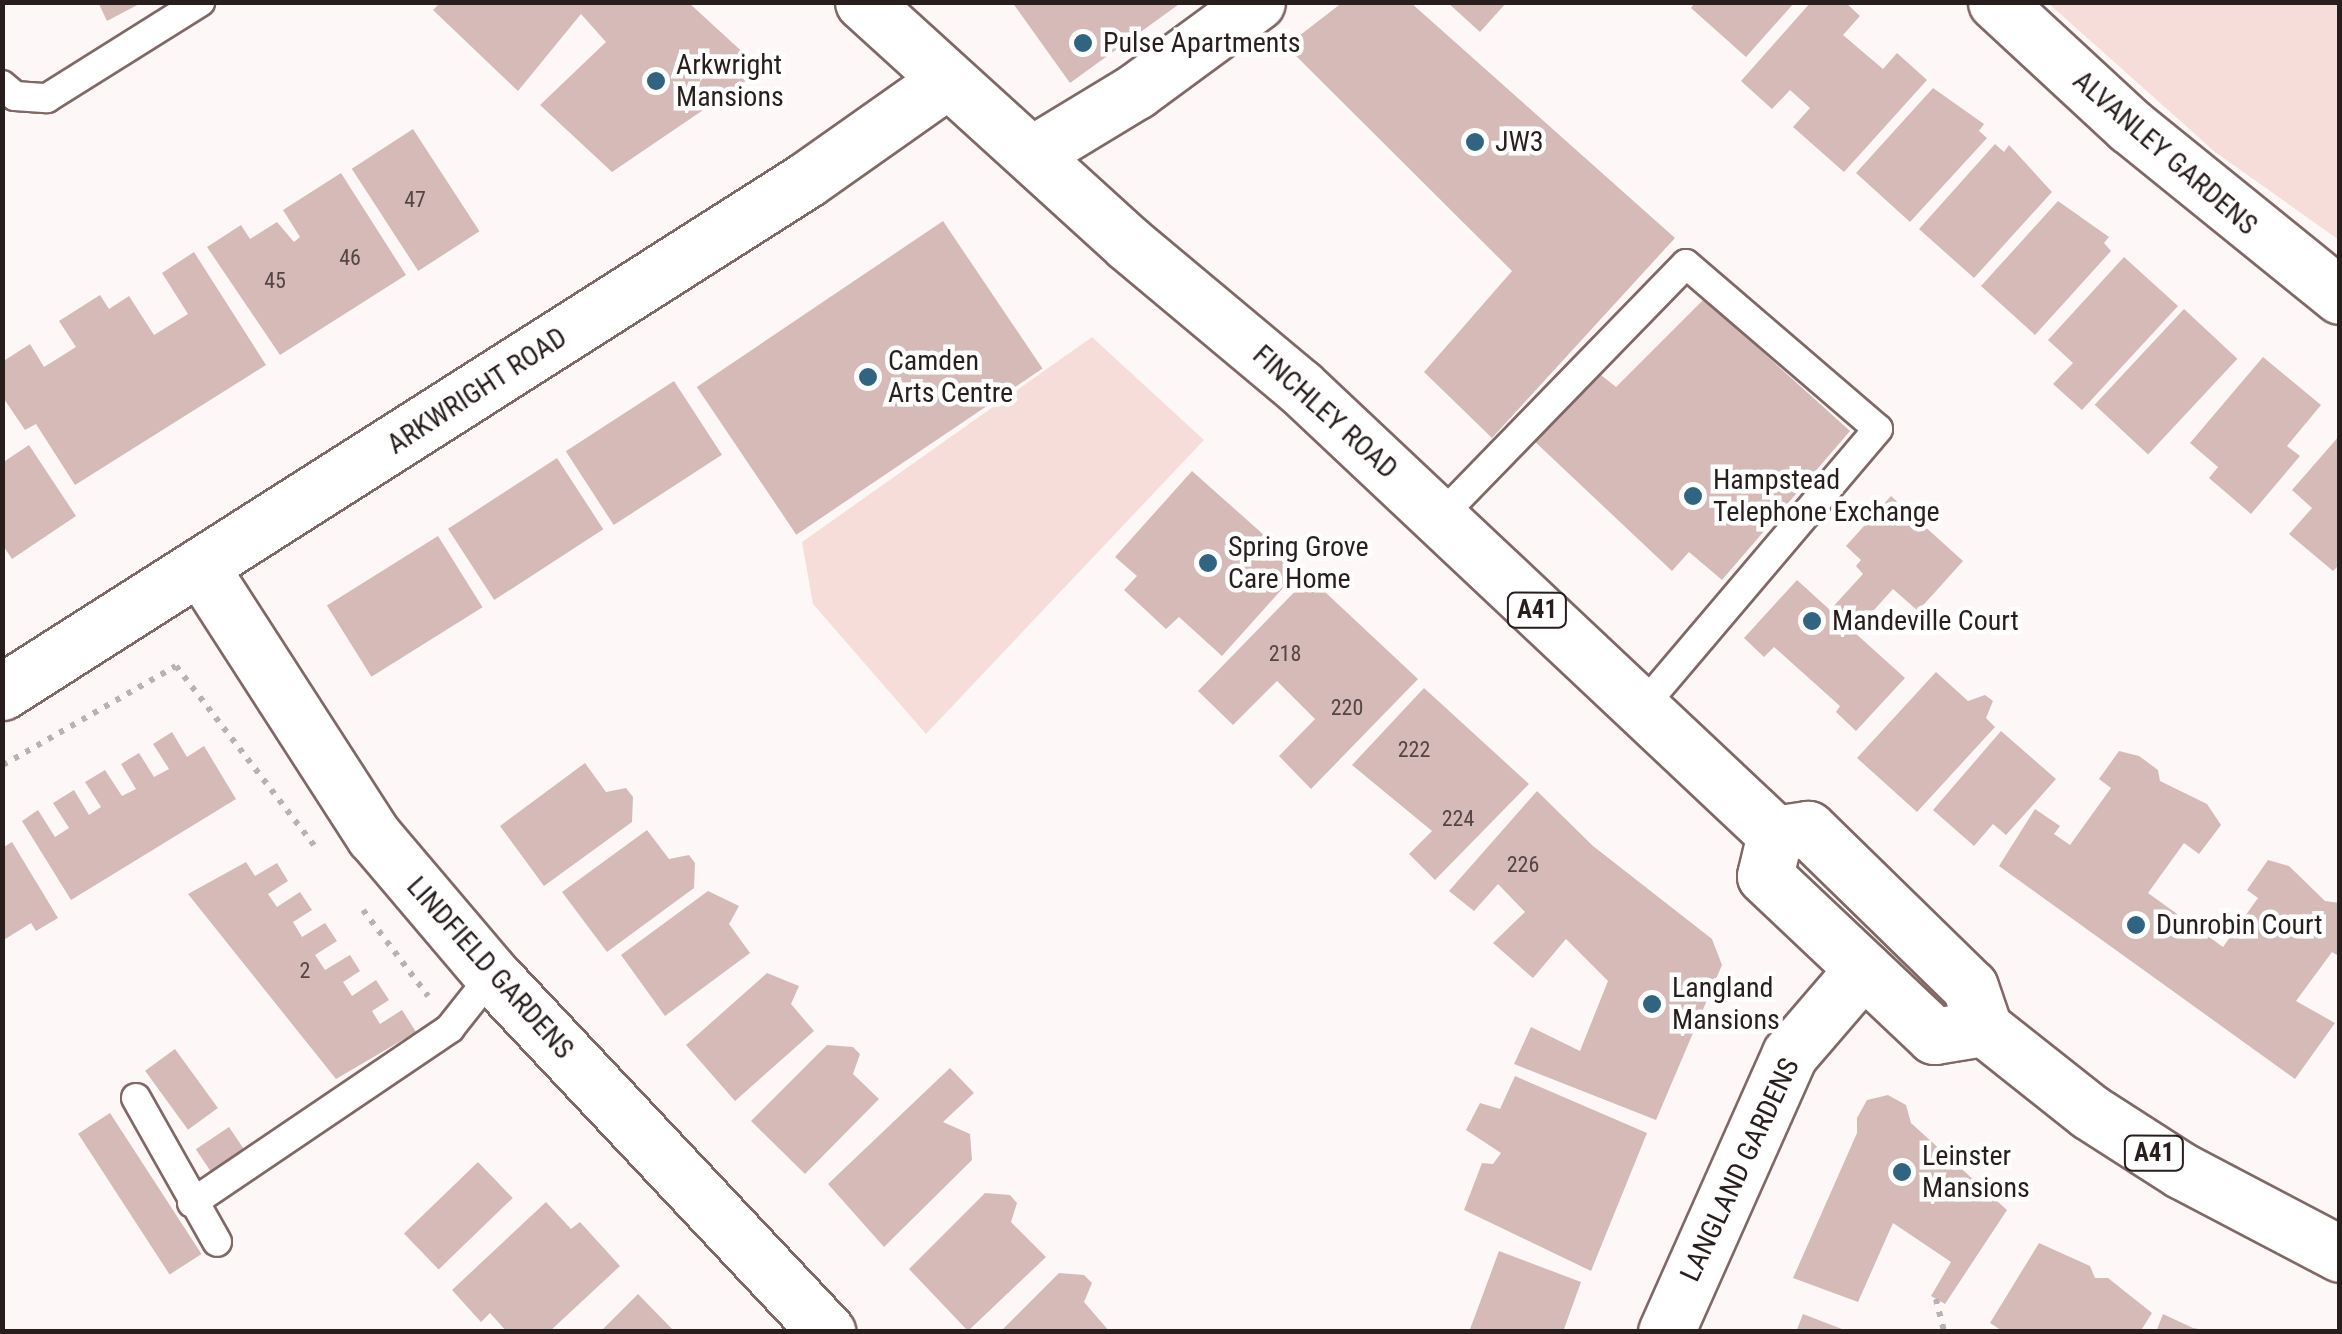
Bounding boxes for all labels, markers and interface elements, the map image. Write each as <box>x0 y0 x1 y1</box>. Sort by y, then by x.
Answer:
place label: Pulse Apartments <box>1103 26 1300 60</box>
marker: Pulse Apartments <box>1072 32 1094 54</box>
place label: Arkwright Mansions <box>676 48 784 114</box>
street label: ALVANLEY GARDENS <box>2066 64 2264 242</box>
marker: Arkwright Mansions <box>645 70 667 92</box>
place label: JW3 <box>1495 125 1544 159</box>
marker: JW3 <box>1464 131 1486 153</box>
house number: 47 <box>404 187 426 213</box>
house number: 46 <box>339 245 361 271</box>
house number: 45 <box>264 268 286 294</box>
street label: ARKWRIGHT ROAD <box>381 320 573 462</box>
street label: FINCHLEY ROAD <box>1246 338 1404 486</box>
place label: Camden Arts Centre <box>888 344 1013 410</box>
marker: Camden Arts Centre <box>857 366 879 388</box>
place label: Hampstead Telephone Exchange <box>1713 463 1940 529</box>
marker: Hampstead Telephone Exchange <box>1682 485 1704 507</box>
place label: Spring Grove Care Home <box>1228 530 1369 596</box>
marker: Spring Grove Care Home <box>1197 552 1219 574</box>
road number: A41 <box>1504 590 1570 630</box>
place label: Mandeville Court <box>1832 604 2019 638</box>
marker: Mandeville Court <box>1801 610 1823 632</box>
house number: 218 <box>1269 641 1301 667</box>
house number: 220 <box>1331 695 1363 721</box>
house number: 222 <box>1398 737 1430 763</box>
house number: 224 <box>1442 806 1474 832</box>
house number: 226 <box>1507 852 1539 878</box>
street label: LINDFIELD GARDENS <box>400 870 580 1066</box>
place label: Dunrobin Court <box>2156 908 2323 942</box>
marker: Dunrobin Court <box>2125 914 2147 936</box>
house number: 2 <box>300 958 310 984</box>
place label: Langland Mansions <box>1672 971 1780 1037</box>
marker: Langland Mansions <box>1641 993 1663 1015</box>
street label: LANGLAND GARDENS <box>1674 1053 1806 1287</box>
road number: A41 <box>2122 1133 2186 1173</box>
place label: Leinster Mansions <box>1922 1139 2030 1205</box>
marker: Leinster Mansions <box>1891 1161 1913 1183</box>

